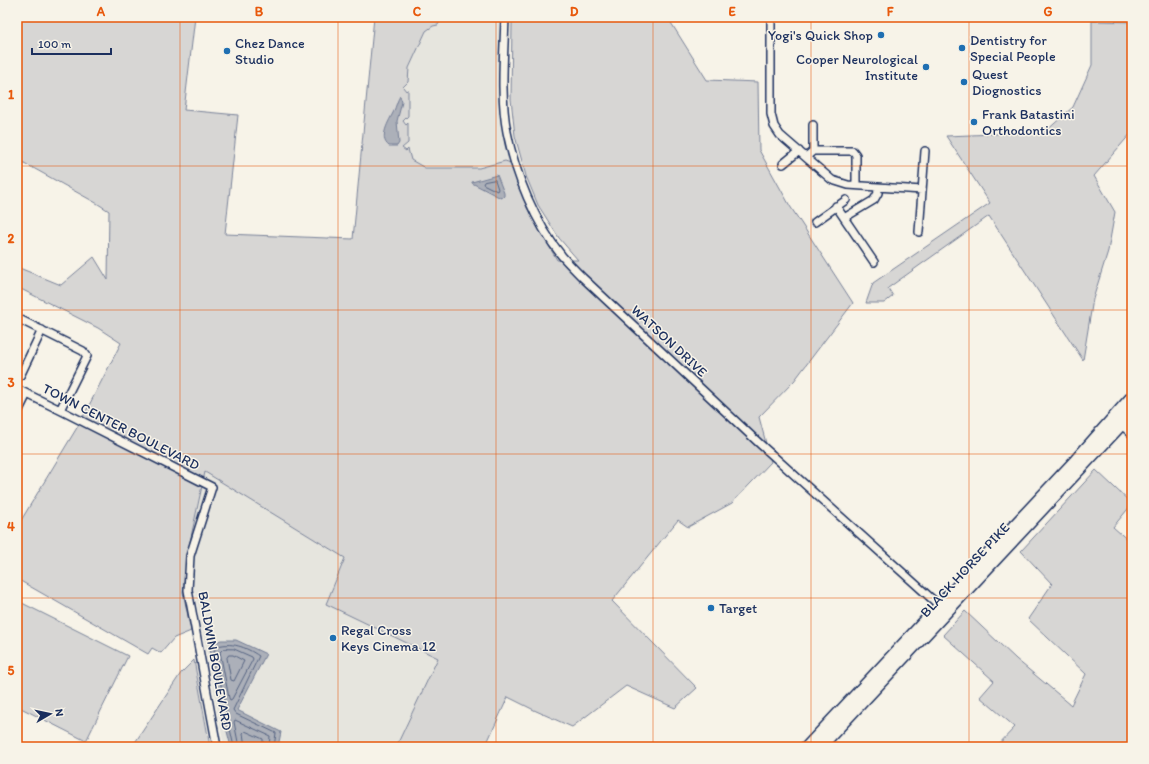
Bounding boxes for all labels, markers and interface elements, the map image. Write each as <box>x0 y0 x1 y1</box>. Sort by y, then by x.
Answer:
text: A <box>96 4 106 19</box>
text: B <box>255 4 264 19</box>
text: C <box>413 4 422 19</box>
text: D <box>570 4 579 19</box>
text: E <box>728 4 736 19</box>
text: F <box>887 4 894 19</box>
text: G <box>1044 4 1053 19</box>
place label: Yogi's Quick Shop <box>768 27 873 44</box>
scale bar <box>32 30 111 56</box>
marker: Yogi's Quick Shop <box>876 30 886 40</box>
place label: Dentistry for Special People <box>970 32 1056 65</box>
place label: Chez Dance Studio <box>235 35 305 68</box>
text: 100 m <box>38 37 71 51</box>
marker: Dentistry for Special People <box>957 43 967 53</box>
marker: Chez Dance Studio <box>222 46 232 56</box>
place label: Cooper Neurological Institute <box>796 51 918 84</box>
marker: Cooper Neurological Institute <box>921 62 931 72</box>
place label: Quest Diognostics <box>972 66 1042 99</box>
marker: Quest Diognostics <box>959 77 969 87</box>
text: 1 <box>8 87 14 102</box>
place label: Frank Batastini Orthodontics <box>982 106 1075 139</box>
marker: Frank Batastini Orthodontics <box>969 117 979 127</box>
text: 2 <box>8 231 15 246</box>
street label: WATSON DRIVE <box>627 301 711 381</box>
text: 3 <box>7 375 15 390</box>
street label: TOWN CENTER BOULEVARD <box>40 380 202 474</box>
text: 4 <box>7 519 15 534</box>
street label: BLACK HORSE PIKE <box>917 519 1013 621</box>
street label: BALDWIN BOULEVARD <box>194 590 236 732</box>
place label: Target <box>719 600 757 617</box>
marker: Target <box>706 603 716 613</box>
place label: Regal Cross Keys Cinema 12 <box>341 622 436 655</box>
marker: Regal Cross Keys Cinema 12 <box>328 633 338 643</box>
text: 5 <box>8 663 15 678</box>
north arrow <box>30 694 70 734</box>
text: N <box>52 708 66 717</box>

